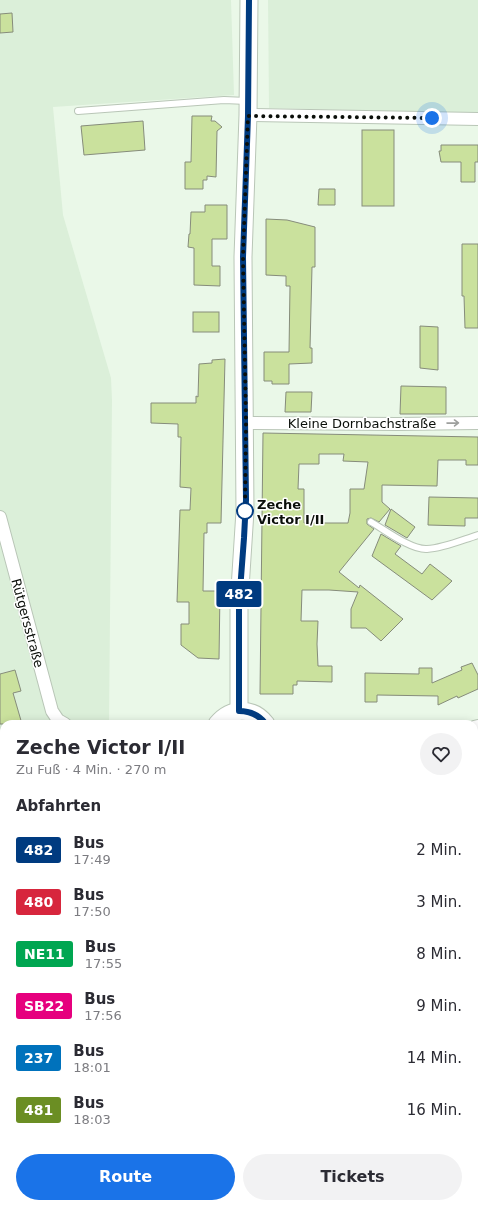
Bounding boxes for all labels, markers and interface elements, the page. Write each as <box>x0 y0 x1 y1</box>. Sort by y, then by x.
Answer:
your location <box>422 108 442 128</box>
street label: Kleine Dornbachstraße <box>288 416 436 431</box>
one-way arrow <box>446 419 459 427</box>
place label: Zeche Victor I/II <box>257 497 324 527</box>
marker: Zeche Victor I/II <box>236 502 254 520</box>
street label: Rütgersstraße <box>8 577 47 669</box>
line badge: 482 <box>216 581 262 607</box>
text: 482 <box>224 586 254 602</box>
button: heart <box>420 733 462 775</box>
text: Zeche Victor I/II <box>16 736 185 758</box>
text: Zu Fuß · 4 Min. · 270 m <box>16 762 166 777</box>
text: Abfahrten <box>16 797 101 815</box>
text: Bus <box>73 834 104 852</box>
text: 2 Min. <box>416 841 462 859</box>
text: 482 <box>24 842 53 858</box>
text: 17:49 <box>73 852 111 867</box>
text: Bus <box>73 886 104 904</box>
text: 3 Min. <box>416 893 462 911</box>
text: 480 <box>24 894 53 910</box>
text: 17:50 <box>73 904 111 919</box>
text: Bus <box>85 938 116 956</box>
text: 8 Min. <box>416 945 462 963</box>
text: NE11 <box>24 946 65 962</box>
text: 17:55 <box>85 956 122 971</box>
text: Bus <box>84 990 115 1008</box>
text: 9 Min. <box>416 997 462 1015</box>
text: SB22 <box>24 998 64 1014</box>
text: 17:56 <box>84 1008 122 1023</box>
text: Bus <box>73 1042 104 1060</box>
text: 14 Min. <box>407 1049 462 1067</box>
text: 237 <box>24 1050 53 1066</box>
text: 18:01 <box>73 1060 111 1075</box>
text: Bus <box>73 1094 104 1112</box>
text: 16 Min. <box>407 1101 462 1119</box>
text: 481 <box>24 1102 53 1118</box>
text: 18:03 <box>73 1112 111 1127</box>
button: Route <box>16 1154 235 1200</box>
button: Tickets <box>243 1154 462 1200</box>

